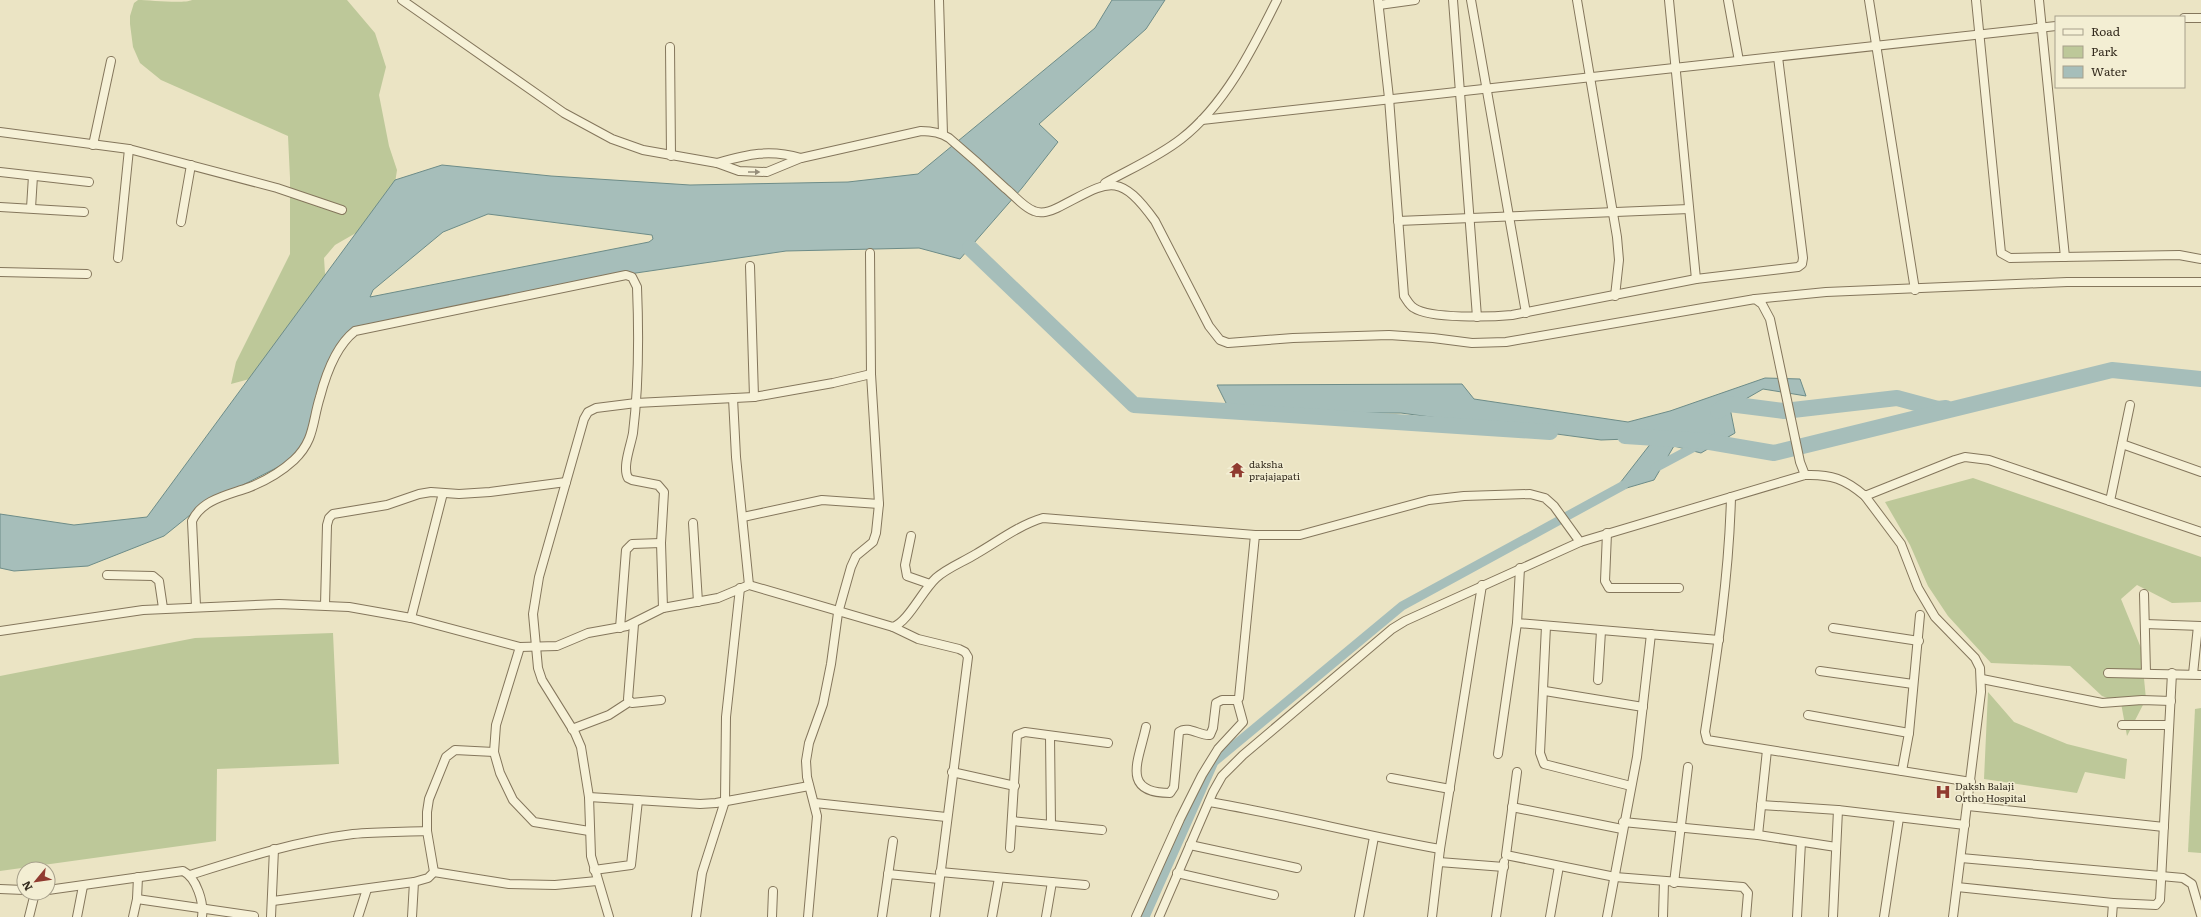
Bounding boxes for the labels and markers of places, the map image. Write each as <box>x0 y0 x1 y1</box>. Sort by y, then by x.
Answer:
place label: daksha prajajapati <box>1249 456 1301 483</box>
temple icon: daksha prajajapati <box>1228 461 1246 479</box>
place label: Daksh Balaji Ortho Hospital <box>1955 778 2027 805</box>
hospital icon: Daksh Balaji Ortho Hospital <box>1934 783 1952 801</box>

